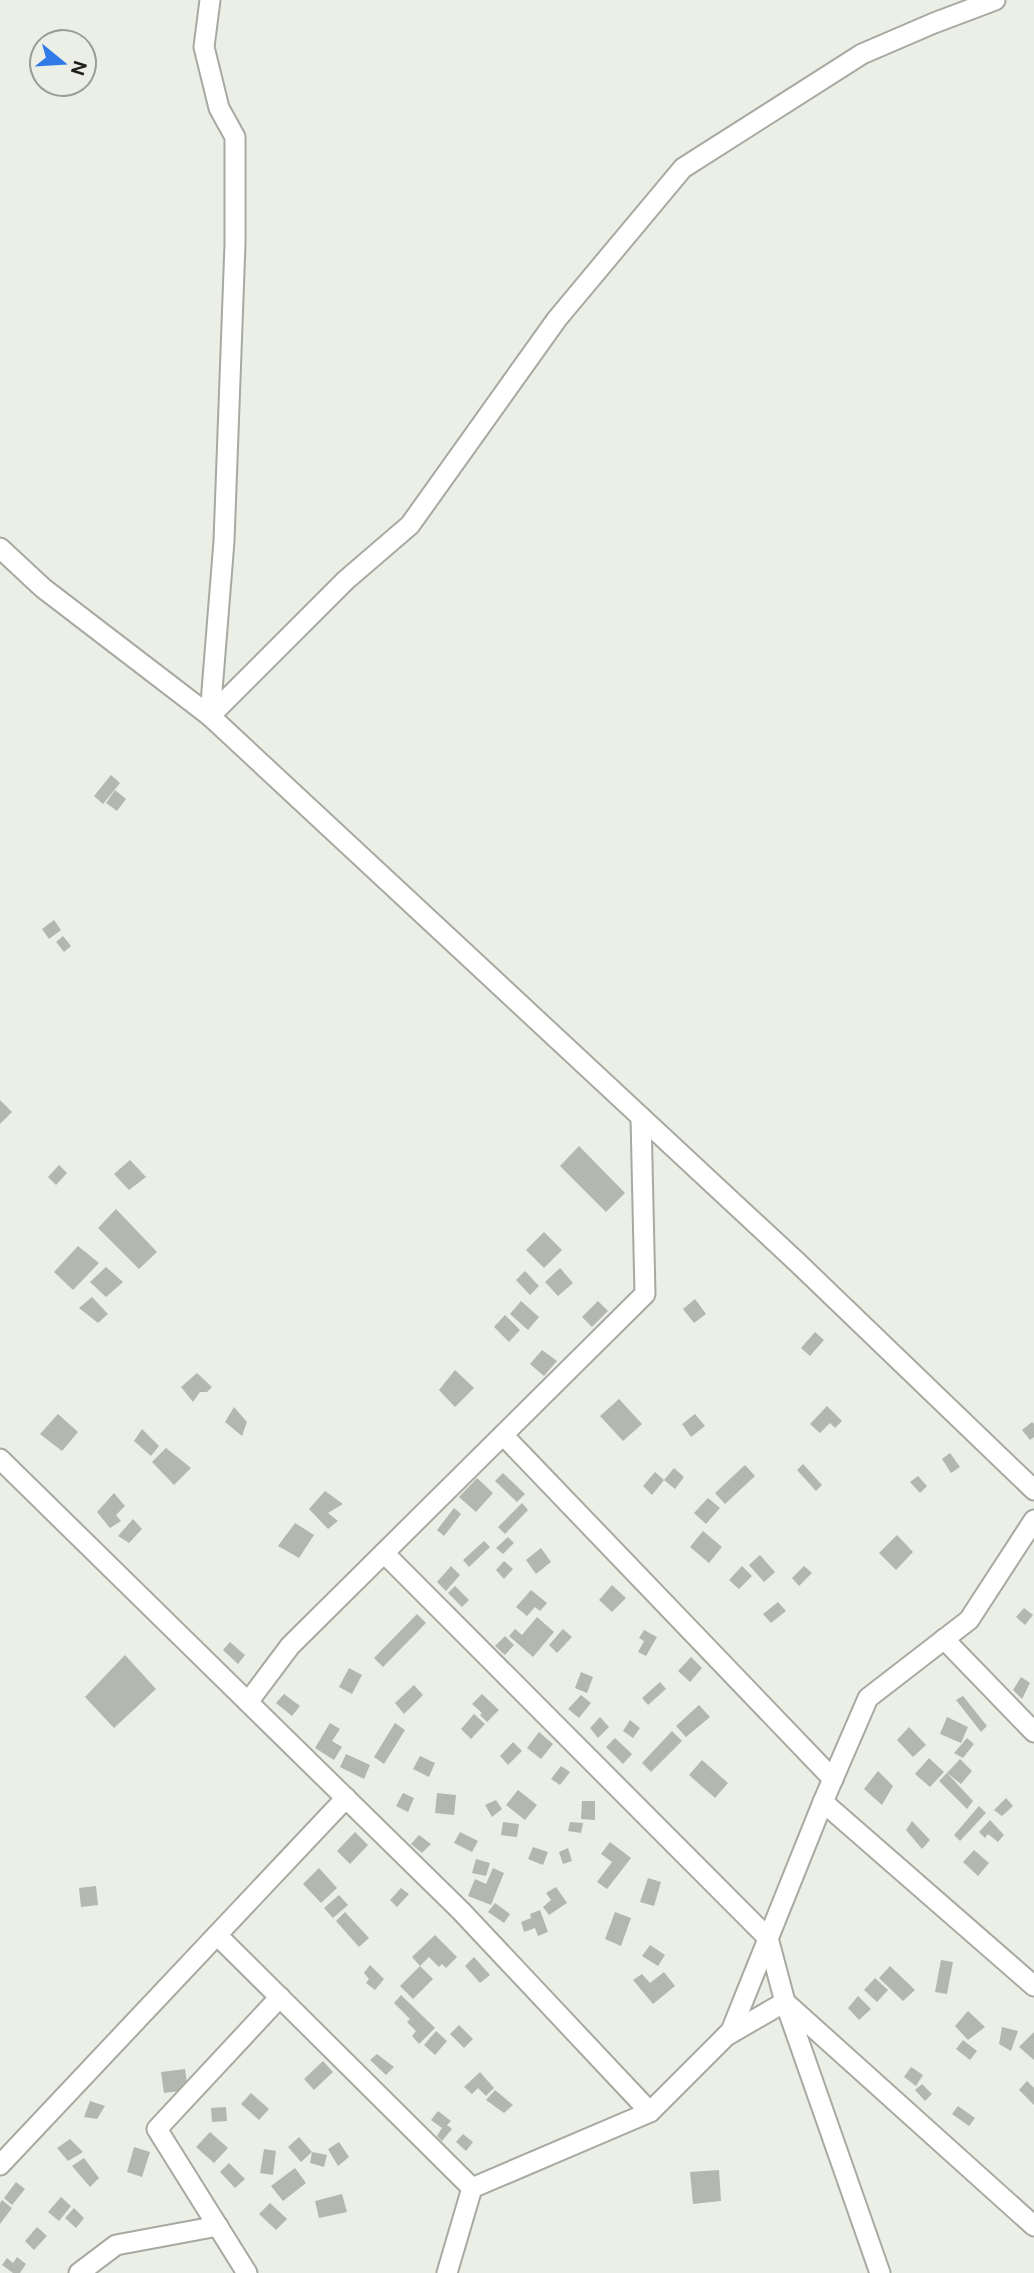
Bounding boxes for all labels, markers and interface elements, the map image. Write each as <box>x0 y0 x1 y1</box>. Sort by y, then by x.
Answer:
north arrow <box>28 28 98 98</box>
text: N <box>65 58 93 79</box>

